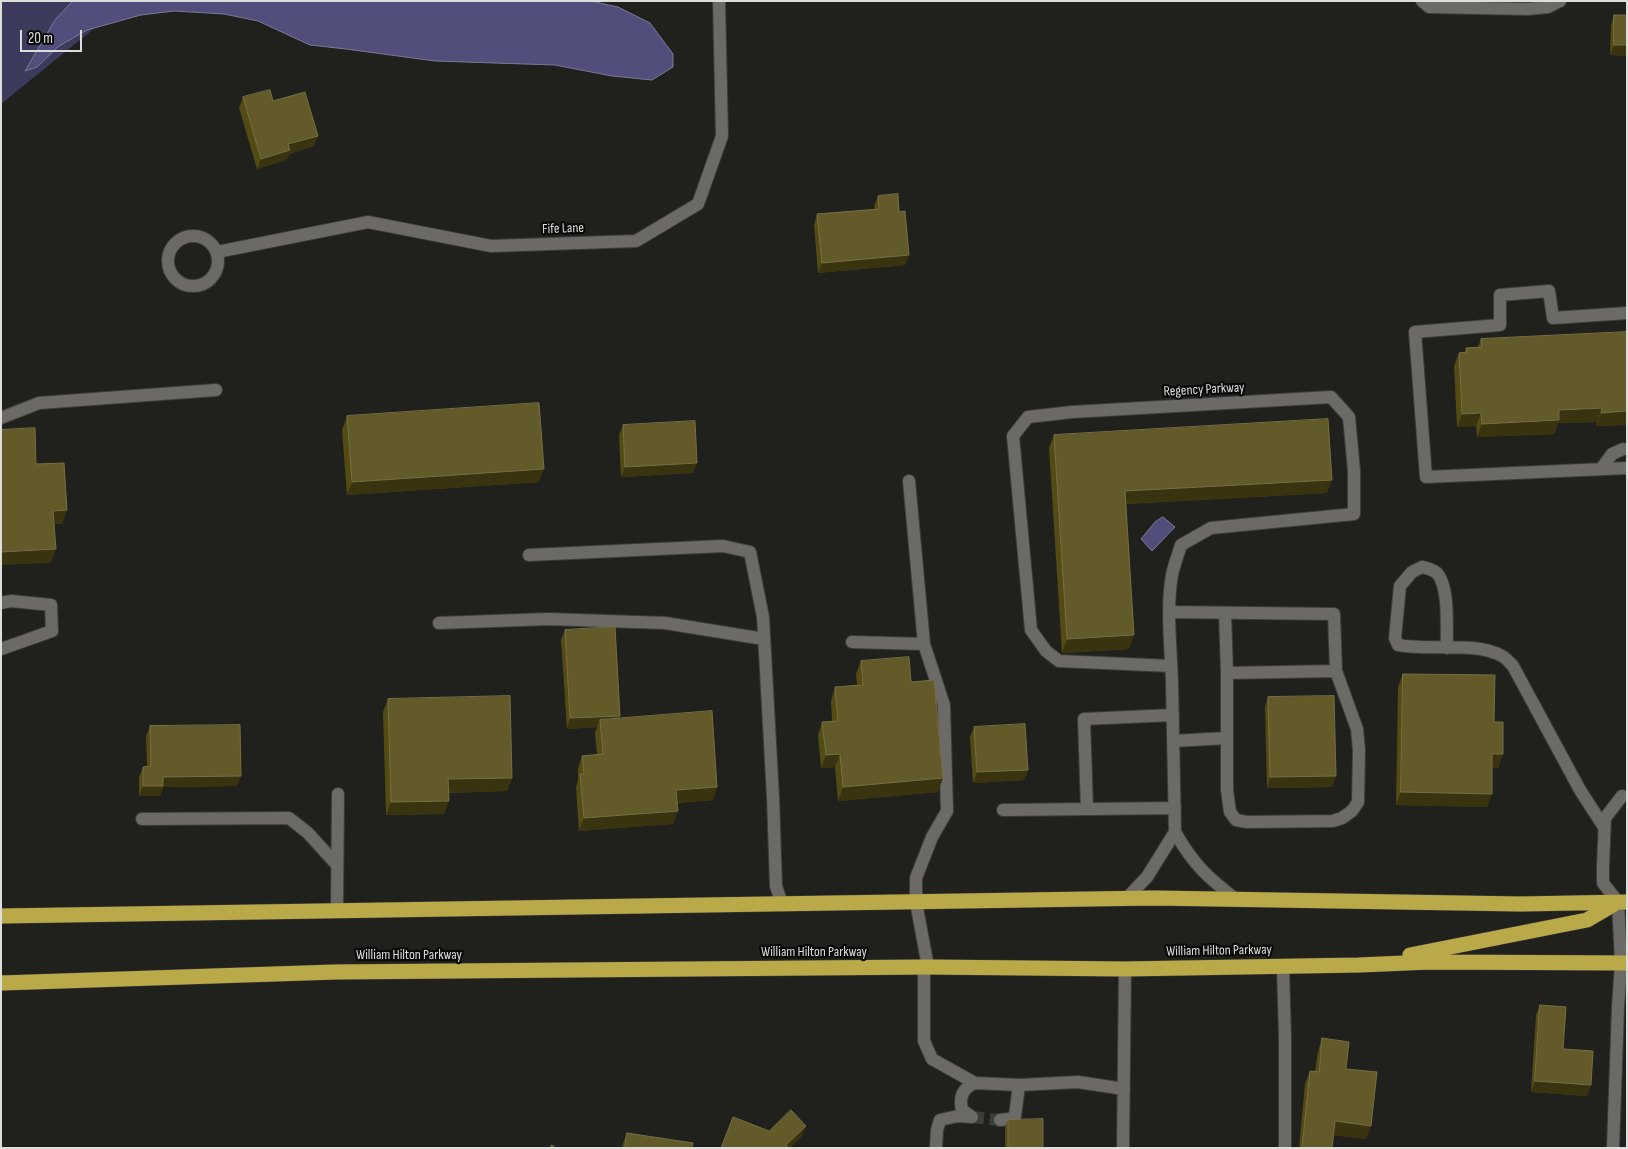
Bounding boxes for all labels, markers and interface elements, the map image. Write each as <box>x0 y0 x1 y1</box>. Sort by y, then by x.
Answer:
scale bar <box>22 20 85 52</box>
text: 20 m <box>28 29 53 48</box>
street label: Fife Lane <box>542 220 584 238</box>
street label: Regency Parkway <box>1163 379 1245 401</box>
street label: William Hilton Parkway <box>1166 942 1272 960</box>
street label: William Hilton Parkway <box>761 944 867 960</box>
street label: William Hilton Parkway <box>356 947 462 963</box>

